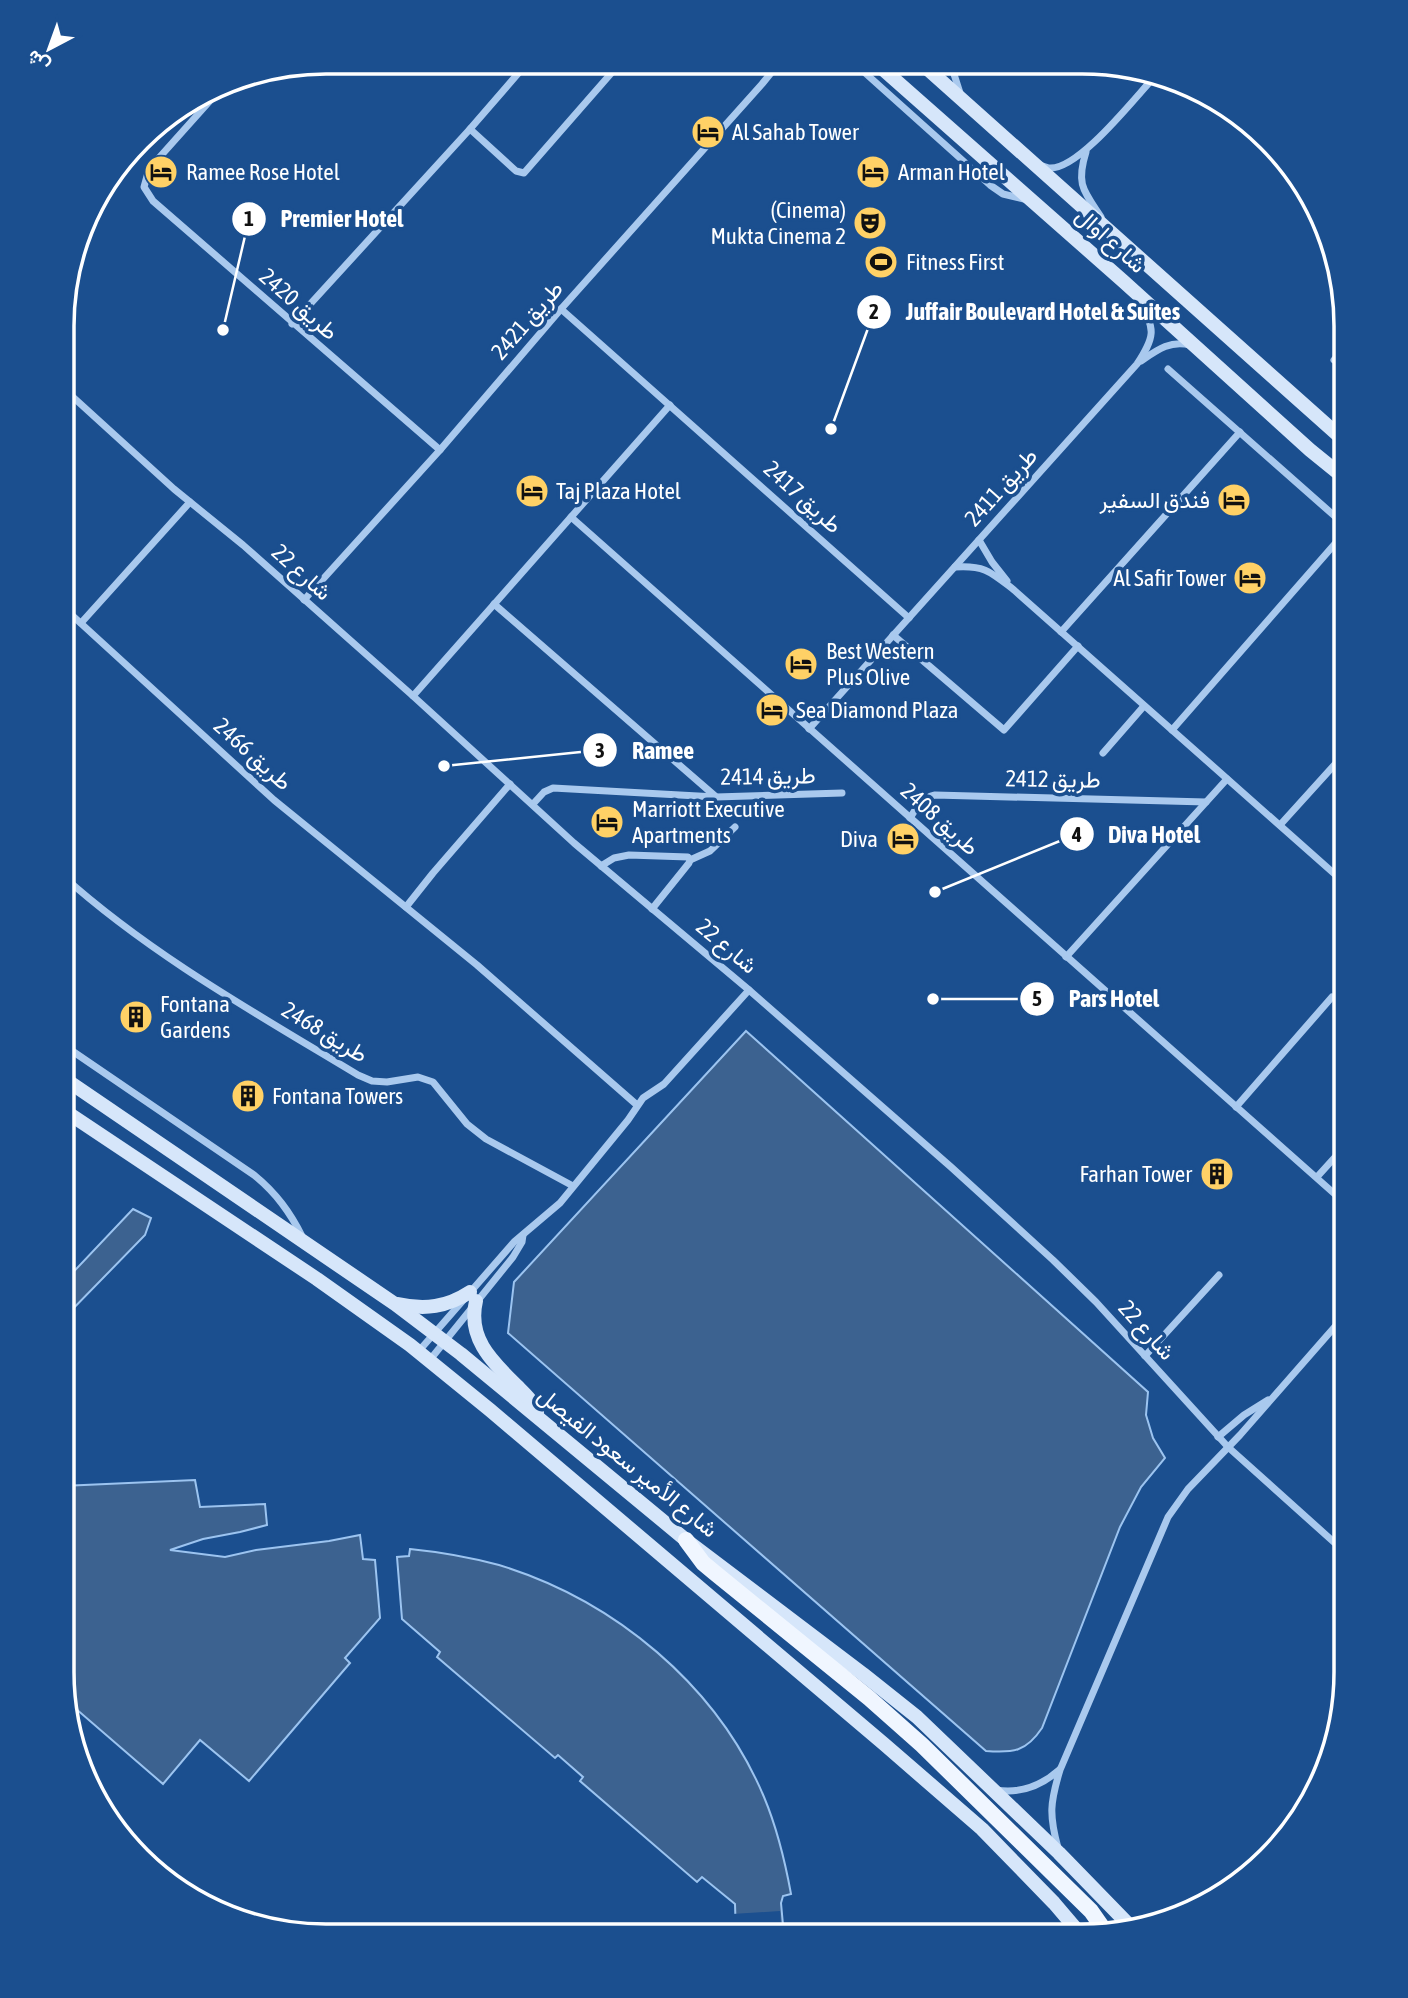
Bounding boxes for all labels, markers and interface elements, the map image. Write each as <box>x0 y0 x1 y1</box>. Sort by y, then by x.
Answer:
north arrow <box>14 14 84 84</box>
text: ش <box>22 45 54 78</box>
hotel icon: Al Sahab Tower <box>689 113 727 151</box>
place label: Al Sahab Tower <box>732 119 860 145</box>
hotel icon: Ramee Rose Hotel <box>142 153 180 191</box>
hotel icon: Arman Hotel <box>854 153 892 191</box>
place label: Ramee Rose Hotel <box>186 159 340 185</box>
place label: Arman Hotel <box>898 159 1005 185</box>
callout: Premier Hotel <box>232 196 417 241</box>
place label: (Cinema) Mukta Cinema 2 <box>710 197 846 249</box>
street label: شارع اوال <box>1069 202 1151 280</box>
theatre icon: (Cinema) Mukta Cinema 2 <box>851 204 889 242</box>
text: Premier Hotel <box>281 205 404 232</box>
text: 1 <box>244 206 254 230</box>
sports icon: Fitness First <box>862 243 900 281</box>
place label: Fitness First <box>906 249 1004 275</box>
street label: طريق 2420 <box>253 263 343 347</box>
street label: طريق 2421 <box>486 276 570 366</box>
callout: Juffair Boulevard Hotel & Suites <box>857 290 1194 335</box>
text: Juffair Boulevard Hotel & Suites <box>905 298 1181 325</box>
text: 2 <box>869 299 879 323</box>
street label: طريق 2411 <box>959 443 1044 532</box>
street label: طريق 2417 <box>758 455 847 540</box>
hotel icon: Taj Plaza Hotel <box>513 472 551 510</box>
place label: Taj Plaza Hotel <box>556 478 681 504</box>
hotel icon: فندق السفير <box>1215 481 1253 519</box>
place label: فندق السفير <box>1099 487 1210 515</box>
street label: شارع 22 <box>265 539 337 608</box>
hotel icon: Al Safir Tower <box>1231 559 1269 597</box>
place label: Al Safir Tower <box>1114 565 1227 591</box>
place label: Best Western Plus Olive <box>826 638 935 690</box>
hotel icon: Best Western Plus Olive <box>782 645 820 683</box>
hotel icon: Sea Diamond Plaza <box>753 691 791 729</box>
place label: Sea Diamond Plaza <box>796 697 958 723</box>
street label: طريق 2466 <box>208 712 297 797</box>
callout: Ramee <box>583 728 708 773</box>
text: Ramee <box>632 737 694 764</box>
text: 3 <box>595 738 605 762</box>
street label: طريق 2414 <box>720 762 816 792</box>
street label: طريق 2412 <box>1005 765 1101 795</box>
street label: طريق 2408 <box>895 777 984 862</box>
place label: Marriott Executive Apartments <box>632 796 785 848</box>
hotel icon: Marriott Executive Apartments <box>588 803 626 841</box>
callout: Diva Hotel <box>1059 812 1214 857</box>
hotel icon: Diva <box>884 820 922 858</box>
text: Diva Hotel <box>1108 821 1201 848</box>
text: 4 <box>1071 822 1082 846</box>
place label: Diva <box>840 826 878 852</box>
street label: شارع 22 <box>690 913 763 981</box>
callout: Pars Hotel <box>1020 976 1173 1021</box>
text: Pars Hotel <box>1069 985 1160 1012</box>
text: 5 <box>1032 986 1042 1010</box>
place label: Fontana Gardens <box>160 991 230 1043</box>
street label: طريق 2468 <box>276 996 372 1069</box>
building icon: Fontana Gardens <box>117 998 155 1036</box>
building icon: Fontana Towers <box>229 1077 267 1115</box>
place label: Fontana Towers <box>272 1083 403 1109</box>
building icon: Farhan Tower <box>1198 1155 1236 1193</box>
place label: Farhan Tower <box>1080 1161 1193 1187</box>
street label: شارع 22 <box>1111 1295 1180 1367</box>
street label: شارع الأمير سعود الفيصل <box>531 1381 723 1545</box>

